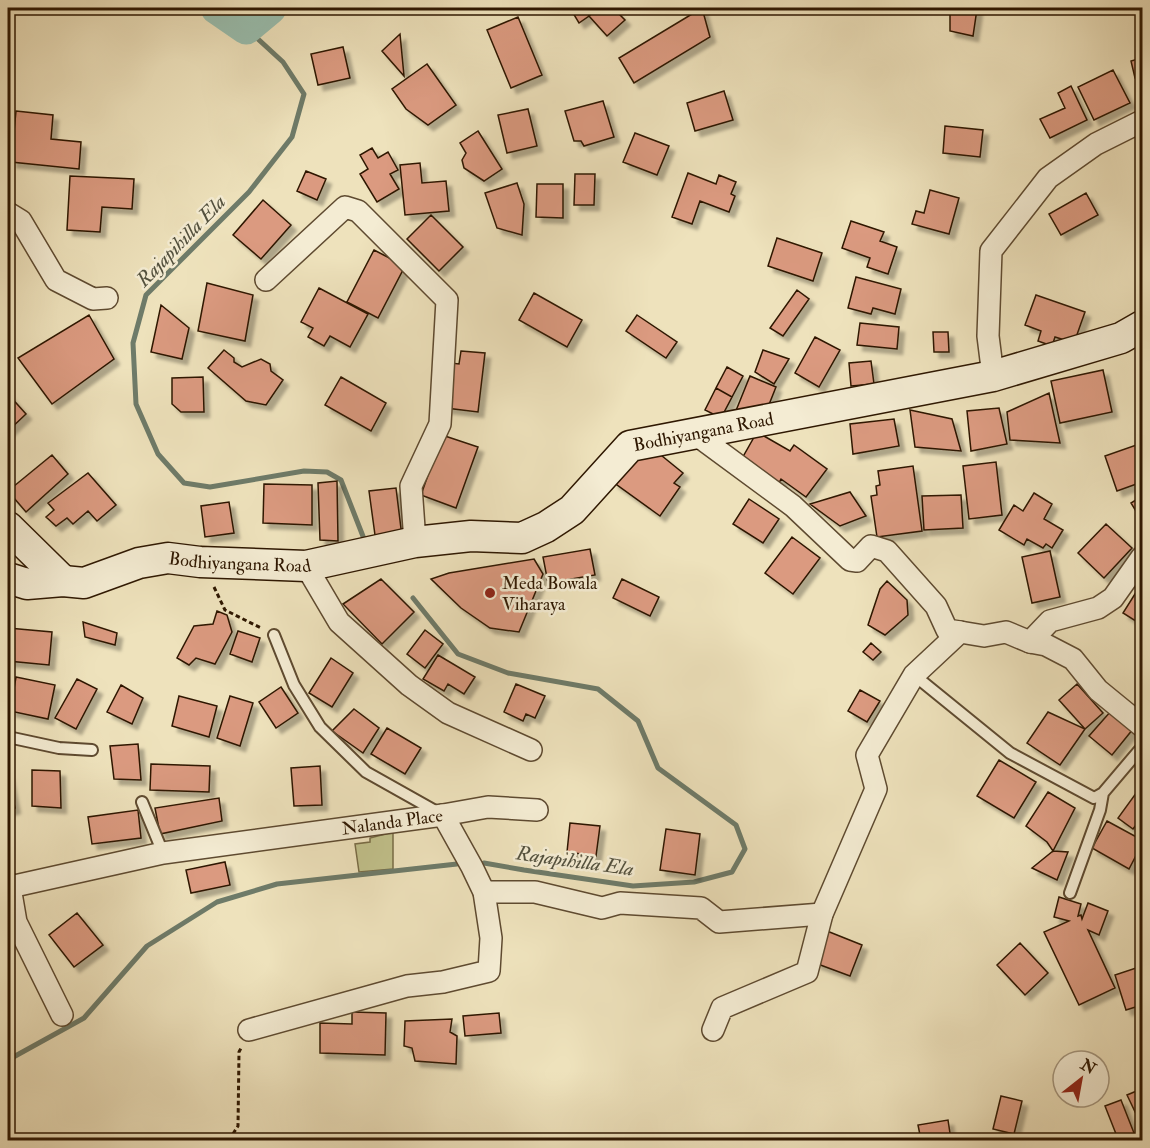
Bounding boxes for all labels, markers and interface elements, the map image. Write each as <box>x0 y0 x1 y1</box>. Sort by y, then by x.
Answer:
water label: Rajapihilla Ela <box>130 190 231 293</box>
street label: Bodhiyangana Road <box>631 407 776 457</box>
street label: Bodhiyangana Road <box>167 547 313 578</box>
place label: Meda Bowala Viharaya <box>502 572 598 616</box>
marker: Meda Bowala Viharaya <box>483 586 497 600</box>
street label: Nalanda Place <box>340 804 445 840</box>
water label: Rajapihilla Ela <box>514 840 635 882</box>
north arrow <box>1051 1049 1111 1109</box>
text: N <box>1076 1054 1100 1080</box>

